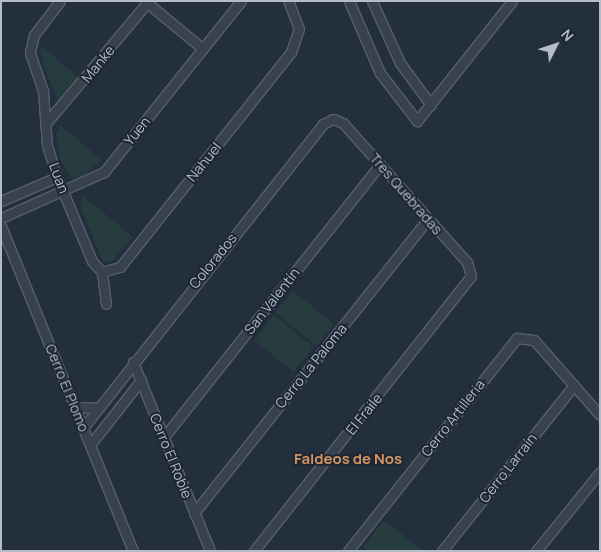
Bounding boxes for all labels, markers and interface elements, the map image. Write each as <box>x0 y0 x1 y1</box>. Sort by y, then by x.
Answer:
north arrow <box>531 20 581 70</box>
text: N <box>557 25 578 45</box>
street label: Manke <box>78 42 118 86</box>
street label: Yuen <box>120 113 154 149</box>
street label: Nahuel <box>183 139 225 185</box>
street label: Tres Quebradas <box>366 150 446 238</box>
street label: Luan <box>46 160 72 196</box>
street label: Colorados <box>186 230 240 292</box>
street label: San Valentín <box>241 264 303 338</box>
street label: Cerro La Paloma <box>272 320 350 412</box>
street label: Cerro El Plomo <box>42 342 92 434</box>
street label: Cerro Artilleria <box>418 376 488 460</box>
street label: El Fraile <box>342 390 386 438</box>
street label: Cerro El Roble <box>146 411 196 501</box>
street label: Cerro Larraín <box>476 430 540 506</box>
district label: Faldeos de Nos <box>294 450 402 468</box>

